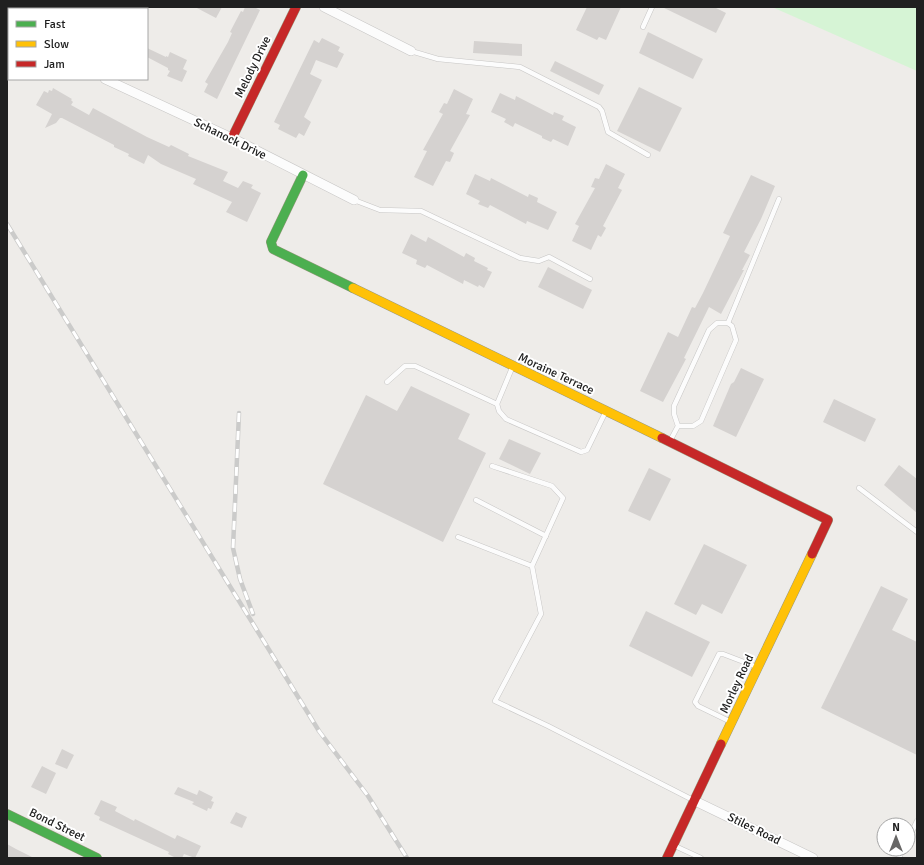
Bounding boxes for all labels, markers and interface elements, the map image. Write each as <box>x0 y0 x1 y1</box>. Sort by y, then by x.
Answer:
legend <box>8 8 148 80</box>
text: Fast <box>44 17 65 32</box>
street label: Melody Drive <box>232 34 274 100</box>
text: Slow <box>44 37 69 52</box>
text: Jam <box>44 57 65 72</box>
street label: Schanock Drive <box>191 115 269 163</box>
street label: Moraine Terrace <box>516 350 596 398</box>
street label: Morley Road <box>717 652 757 716</box>
street label: Bond Street <box>27 805 87 845</box>
street label: Stiles Road <box>725 810 783 848</box>
north arrow <box>876 817 916 857</box>
text: N <box>892 821 900 834</box>

